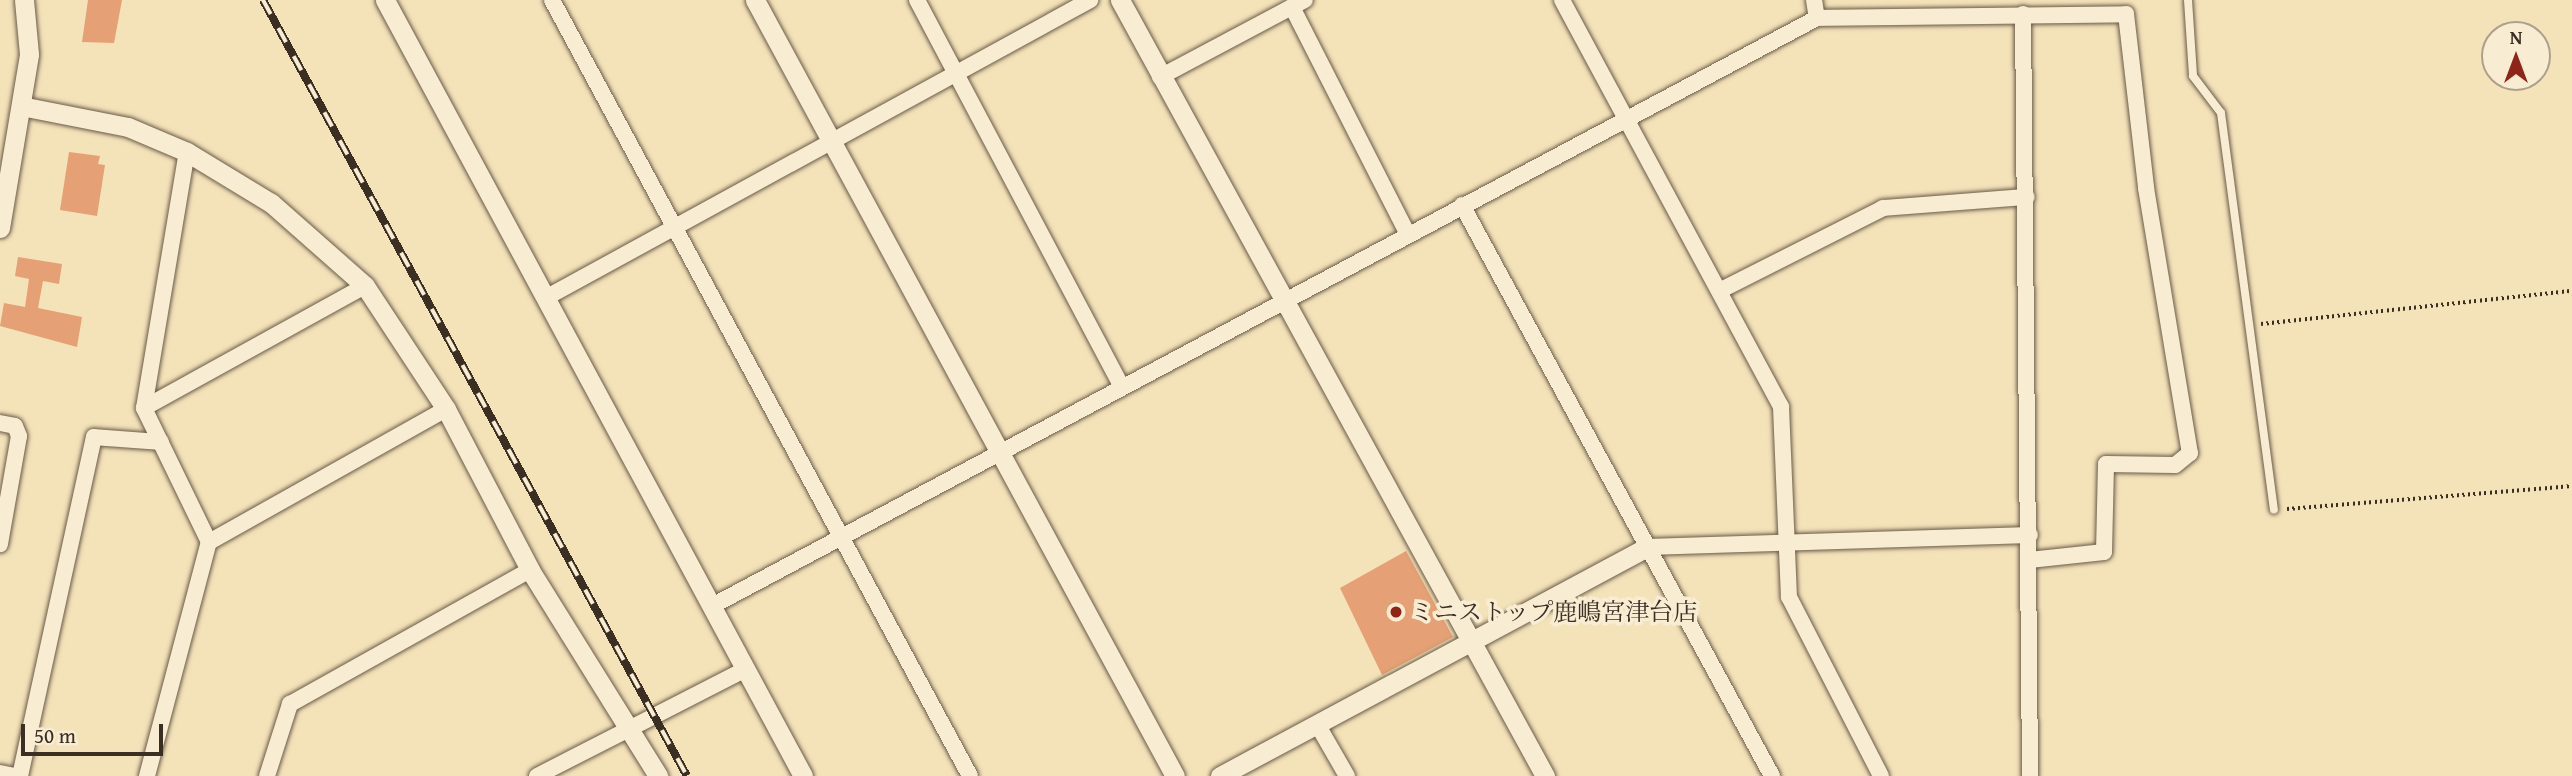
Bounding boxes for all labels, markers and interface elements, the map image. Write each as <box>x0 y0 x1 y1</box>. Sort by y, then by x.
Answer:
north arrow <box>2481 21 2551 91</box>
text: N <box>2510 23 2522 51</box>
place label: ミニストップ鹿嶋宮津台店 <box>1410 598 1698 626</box>
marker: ミニストップ鹿嶋宮津台店 <box>1388 604 1404 620</box>
scale bar <box>24 710 166 754</box>
text: 50 m <box>34 720 76 751</box>

